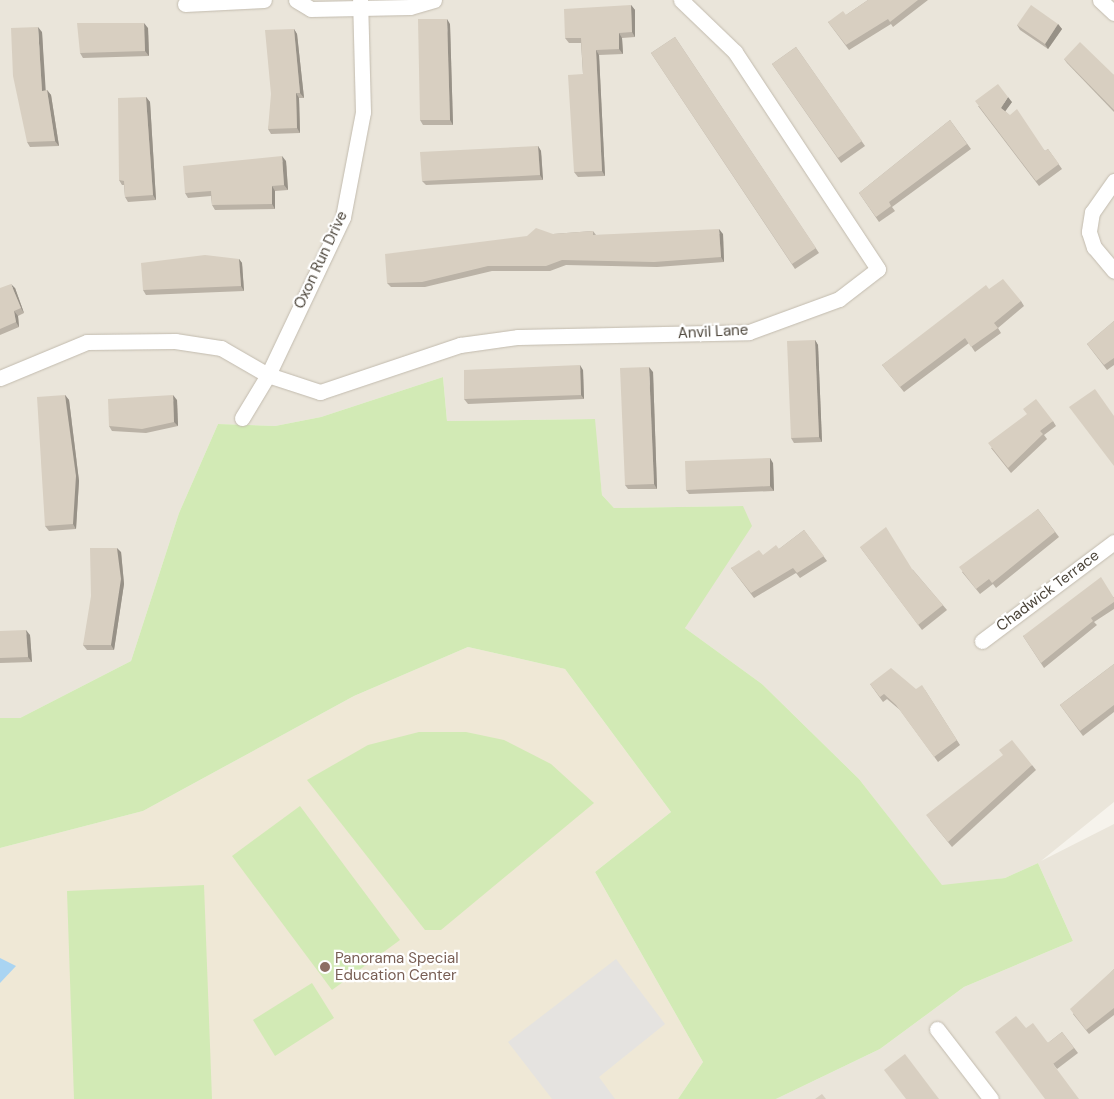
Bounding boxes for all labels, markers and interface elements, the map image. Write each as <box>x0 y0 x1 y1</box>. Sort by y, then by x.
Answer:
street label: Oxon Run Drive <box>290 208 352 312</box>
street label: Anvil Lane <box>677 321 749 343</box>
street label: Chadwick Terrace <box>993 546 1103 636</box>
place label: Panorama Special Education Center <box>335 949 459 984</box>
marker: Panorama Special Education Center <box>319 961 331 973</box>

